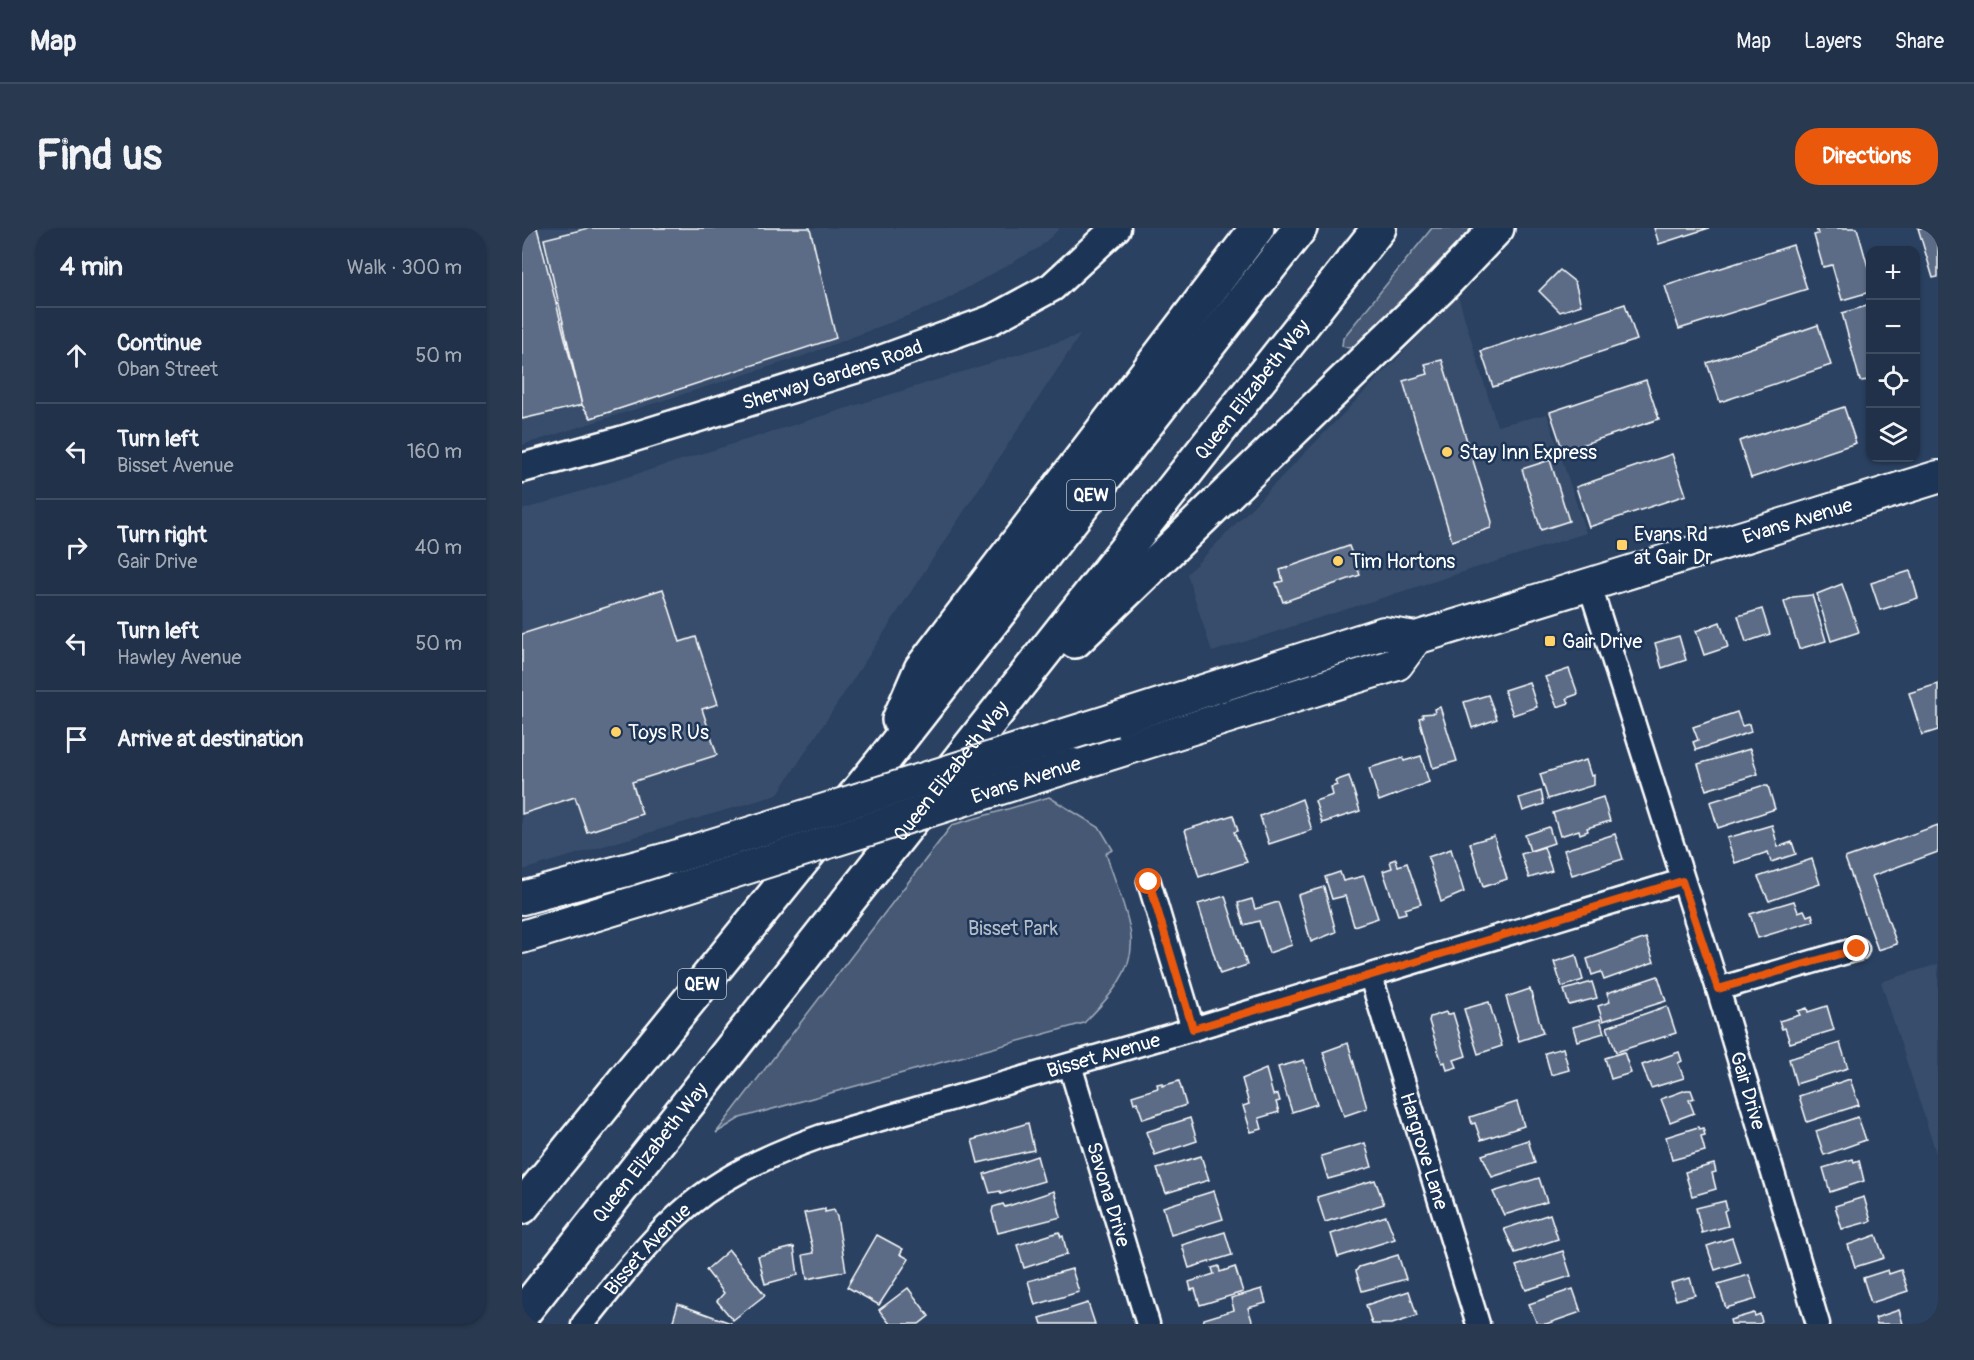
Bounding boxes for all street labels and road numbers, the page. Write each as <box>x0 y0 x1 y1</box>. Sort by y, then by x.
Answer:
street label: Queen Elizabeth Way <box>1189 314 1315 465</box>
street label: Sherway Gardens Road <box>739 333 926 415</box>
road number: QEW <box>1067 480 1115 510</box>
street label: Evans Avenue <box>1739 492 1855 549</box>
street label: Queen Elizabeth Way <box>888 695 1014 846</box>
street label: Evans Avenue <box>968 750 1084 809</box>
road number: QEW <box>678 969 726 999</box>
street label: Bisset Avenue <box>1044 1027 1163 1083</box>
street label: Gair Drive <box>1725 1048 1772 1133</box>
street label: Queen Elizabeth Way <box>586 1077 713 1228</box>
street label: Hargrove Lane <box>1395 1089 1454 1213</box>
street label: Savona Drive <box>1081 1139 1137 1250</box>
street label: Bisset Avenue <box>599 1197 696 1300</box>

